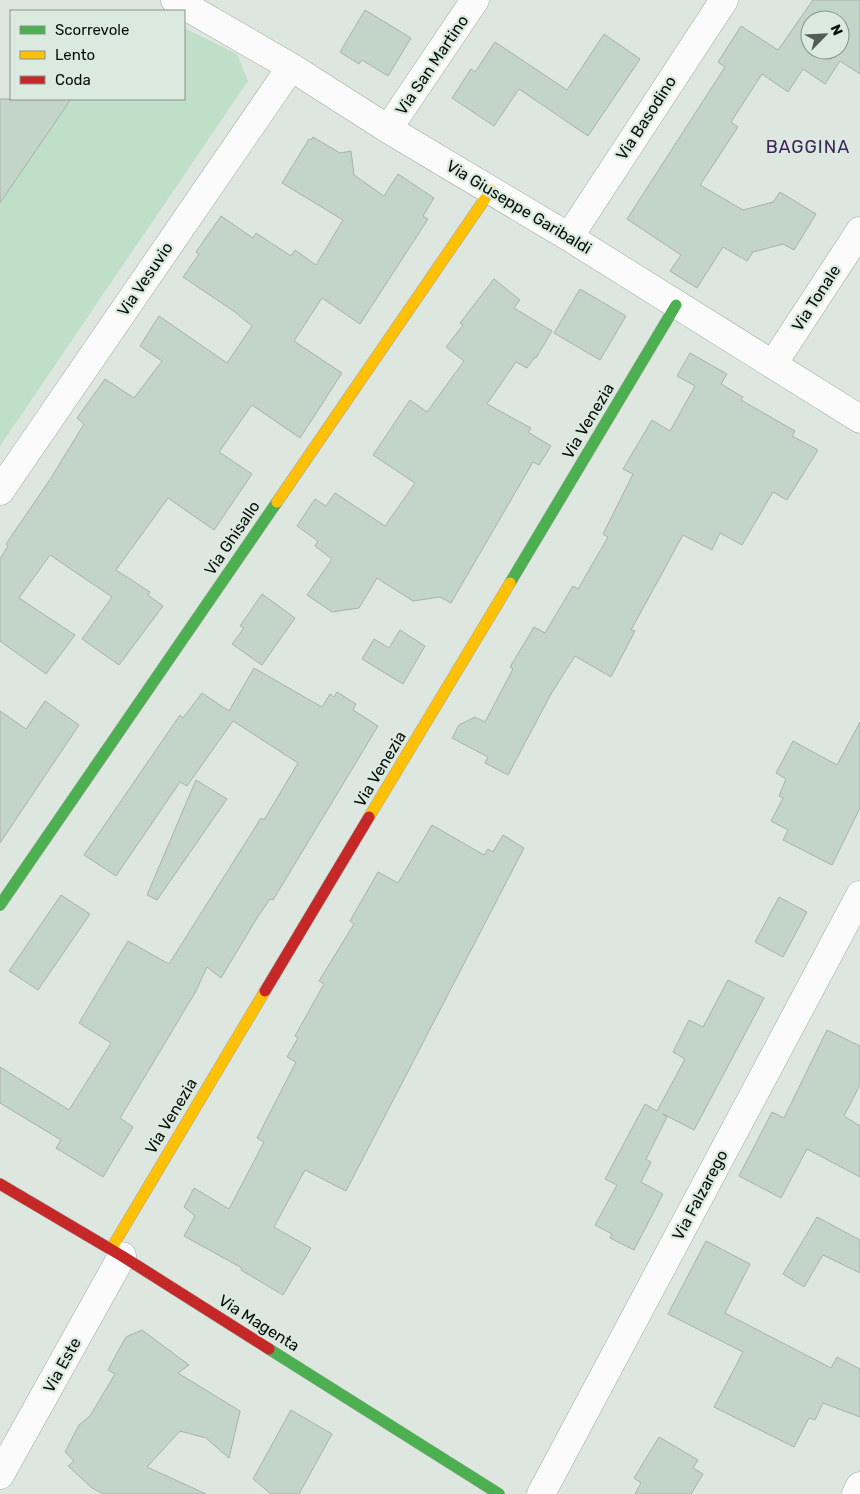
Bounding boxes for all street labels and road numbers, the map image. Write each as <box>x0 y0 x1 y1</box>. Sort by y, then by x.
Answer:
street label: Via San Martino <box>392 12 472 118</box>
street label: Via Basodino <box>612 72 680 164</box>
street label: Via Giuseppe Garibaldi <box>443 156 595 258</box>
street label: Via Vesuvio <box>113 238 177 320</box>
street label: Via Tonale <box>788 261 844 335</box>
street label: Via Venezia <box>558 380 618 462</box>
street label: Via Ghisallo <box>200 497 264 579</box>
street label: Via Venezia <box>350 728 410 810</box>
street label: Via Venezia <box>141 1075 201 1157</box>
street label: Via Falzarego <box>668 1147 732 1243</box>
street label: Via Magenta <box>215 1291 303 1355</box>
street label: Via Este <box>39 1334 85 1396</box>

